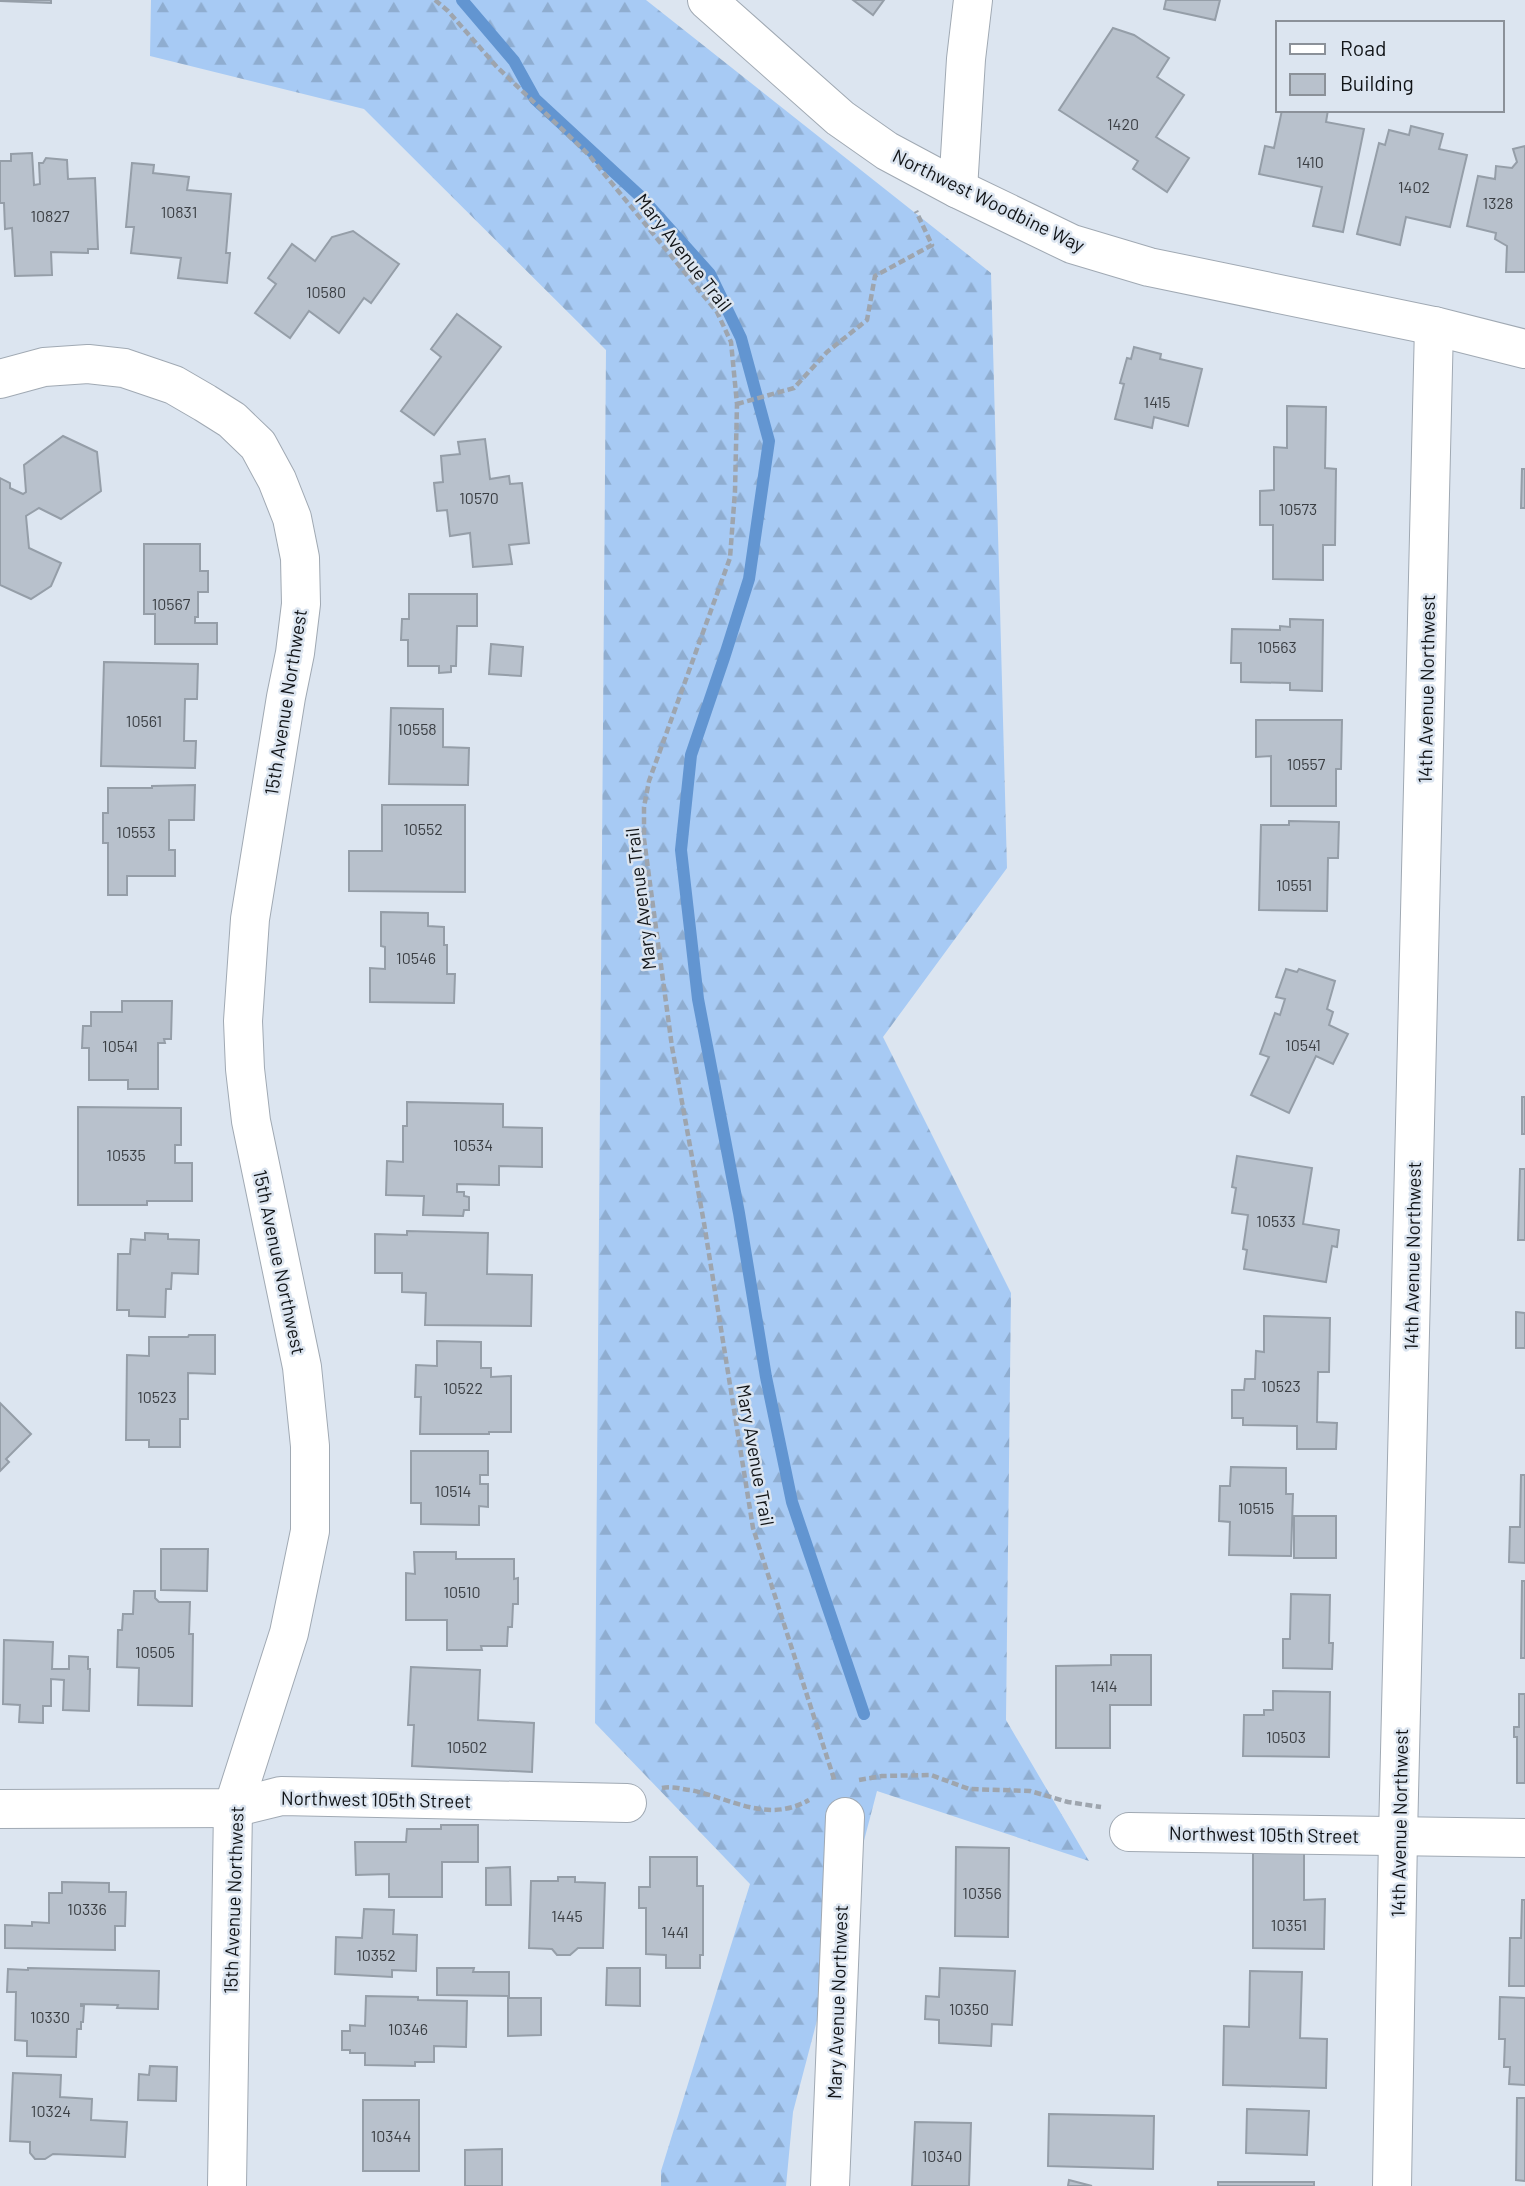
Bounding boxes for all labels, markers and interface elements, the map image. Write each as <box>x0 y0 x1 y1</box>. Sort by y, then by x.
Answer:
legend <box>1276 21 1504 112</box>
text: Road <box>1340 35 1386 60</box>
text: Building <box>1340 70 1414 95</box>
house number: 1420 <box>1107 114 1139 133</box>
street label: Northwest Woodbine Way <box>889 143 1089 257</box>
house number: 1410 <box>1296 152 1324 171</box>
house number: 1402 <box>1398 177 1430 196</box>
street label: Mary Avenue Trail <box>631 189 737 315</box>
house number: 1328 <box>1483 193 1513 212</box>
house number: 10831 <box>161 202 197 221</box>
house number: 10827 <box>30 206 70 225</box>
house number: 10580 <box>306 282 346 301</box>
house number: 1415 <box>1144 392 1170 411</box>
house number: 10570 <box>459 488 499 507</box>
house number: 10573 <box>1279 499 1317 518</box>
house number: 10567 <box>152 594 191 613</box>
street label: 14th Avenue Northwest <box>1413 594 1439 784</box>
street label: 15th Avenue Northwest <box>259 607 311 797</box>
house number: 10563 <box>1257 637 1297 656</box>
house number: 10561 <box>126 711 162 730</box>
house number: 10558 <box>397 719 437 738</box>
house number: 10557 <box>1287 754 1326 773</box>
house number: 10552 <box>403 819 443 838</box>
house number: 10553 <box>116 822 156 841</box>
street label: Mary Avenue Trail <box>620 827 660 971</box>
house number: 10551 <box>1276 875 1312 894</box>
house number: 10546 <box>396 948 436 967</box>
house number: 10541 <box>1285 1035 1321 1054</box>
house number: 10541 <box>102 1036 138 1055</box>
house number: 10534 <box>453 1135 493 1154</box>
house number: 10535 <box>106 1145 146 1164</box>
street label: 14th Avenue Northwest <box>1399 1161 1425 1351</box>
street label: 15th Avenue Northwest <box>249 1168 311 1356</box>
house number: 10533 <box>1256 1211 1296 1230</box>
house number: 10523 <box>1261 1376 1301 1395</box>
house number: 10522 <box>443 1378 483 1397</box>
street label: Mary Avenue Trail <box>732 1383 780 1527</box>
house number: 10523 <box>137 1387 177 1406</box>
house number: 10514 <box>435 1481 471 1500</box>
house number: 10515 <box>1238 1498 1274 1517</box>
house number: 10510 <box>443 1582 481 1601</box>
house number: 10505 <box>135 1642 175 1661</box>
house number: 1414 <box>1090 1676 1118 1695</box>
house number: 10503 <box>1266 1727 1306 1746</box>
street label: 14th Avenue Northwest <box>1386 1728 1412 1918</box>
house number: 10502 <box>447 1737 487 1756</box>
street label: Northwest 105th Street <box>281 1786 471 1812</box>
street label: 15th Avenue Northwest <box>218 1806 248 1994</box>
street label: Northwest 105th Street <box>1169 1821 1359 1847</box>
house number: 10356 <box>962 1883 1002 1902</box>
house number: 10336 <box>67 1899 107 1918</box>
street label: Mary Avenue Northwest <box>822 1905 852 2099</box>
house number: 1445 <box>551 1906 583 1925</box>
house number: 10351 <box>1271 1915 1307 1934</box>
house number: 1441 <box>661 1922 689 1941</box>
house number: 10352 <box>356 1945 396 1964</box>
house number: 10350 <box>949 1999 989 2018</box>
house number: 10330 <box>30 2007 70 2026</box>
house number: 10346 <box>388 2019 428 2038</box>
house number: 10324 <box>31 2101 71 2120</box>
house number: 10344 <box>371 2126 411 2145</box>
house number: 10340 <box>922 2146 962 2165</box>

